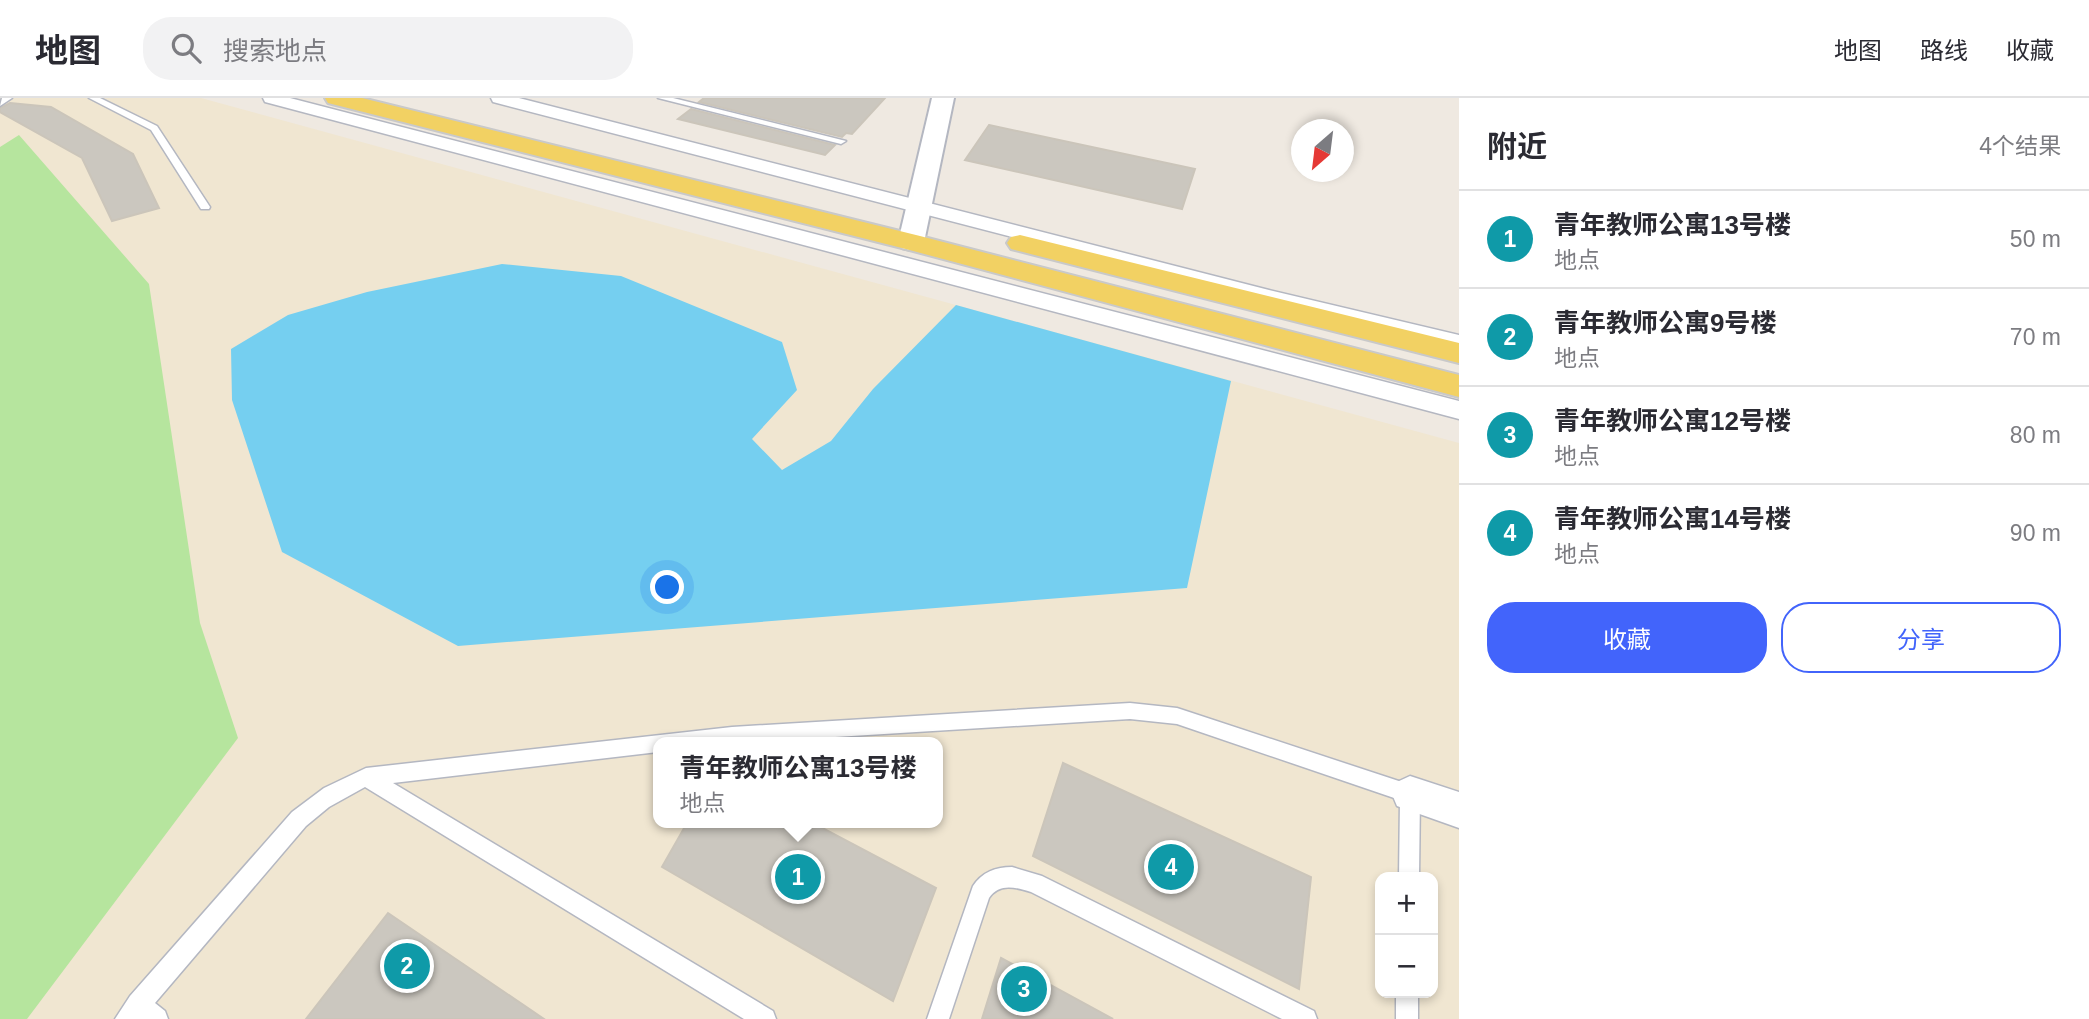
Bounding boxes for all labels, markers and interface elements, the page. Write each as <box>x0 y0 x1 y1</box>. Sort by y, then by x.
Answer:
search box <box>143 17 633 80</box>
icon: search <box>167 29 205 67</box>
text: 地图 <box>35 32 101 69</box>
text: 搜索地点 <box>223 36 327 66</box>
text: 地图 <box>1834 37 1882 64</box>
text: 路线 <box>1920 37 1968 64</box>
text: 收藏 <box>2006 37 2054 64</box>
north arrow <box>1291 119 1354 182</box>
text: 附近 <box>1487 130 1547 163</box>
text: 4个结果 <box>1979 133 2061 159</box>
text: 青年教师公寓13号楼 <box>1554 210 1791 240</box>
text: 1 <box>1504 226 1516 252</box>
text: 50 m <box>2010 226 2061 252</box>
text: 地点 <box>1554 247 1600 273</box>
text: 青年教师公寓9号楼 <box>1554 308 1776 338</box>
text: 2 <box>1504 324 1516 350</box>
text: 70 m <box>2010 324 2061 350</box>
text: 地点 <box>1554 345 1600 371</box>
text: 青年教师公寓12号楼 <box>1554 406 1791 436</box>
text: 3 <box>1504 422 1516 448</box>
text: 80 m <box>2010 422 2061 448</box>
text: 地点 <box>1554 443 1600 469</box>
text: 青年教师公寓14号楼 <box>1554 504 1791 534</box>
text: 4 <box>1504 520 1516 546</box>
text: 90 m <box>2010 520 2061 546</box>
text: 地点 <box>1554 541 1600 567</box>
your location <box>650 570 684 604</box>
button: 收藏 <box>1487 602 1767 673</box>
button: 分享 <box>1781 602 2061 673</box>
popup <box>653 737 943 828</box>
text: 青年教师公寓13号楼 <box>680 753 916 783</box>
text: 地点 <box>680 790 726 816</box>
pin: 4 <box>1148 841 1194 893</box>
pin: 1 <box>775 851 821 903</box>
map controls <box>1375 872 1438 998</box>
button: + <box>1375 872 1438 935</box>
button: − <box>1375 935 1438 998</box>
pin: 2 <box>384 940 430 992</box>
pin: 3 <box>1001 963 1047 1015</box>

